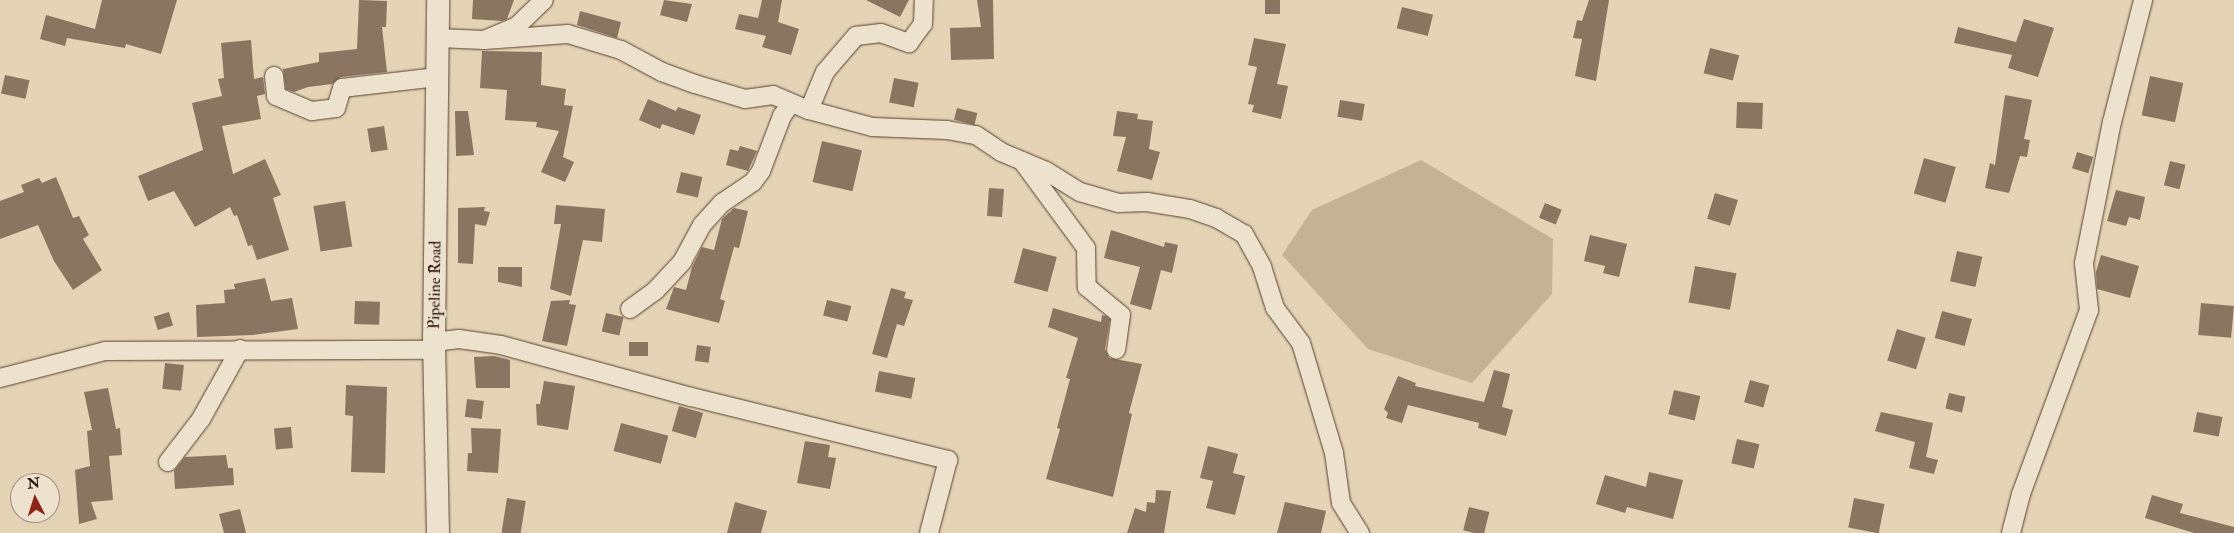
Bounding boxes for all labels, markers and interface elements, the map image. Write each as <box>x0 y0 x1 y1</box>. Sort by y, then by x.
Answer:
street label: Pipeline Road <box>425 241 445 329</box>
north arrow <box>10 473 60 523</box>
text: N <box>27 475 41 493</box>

